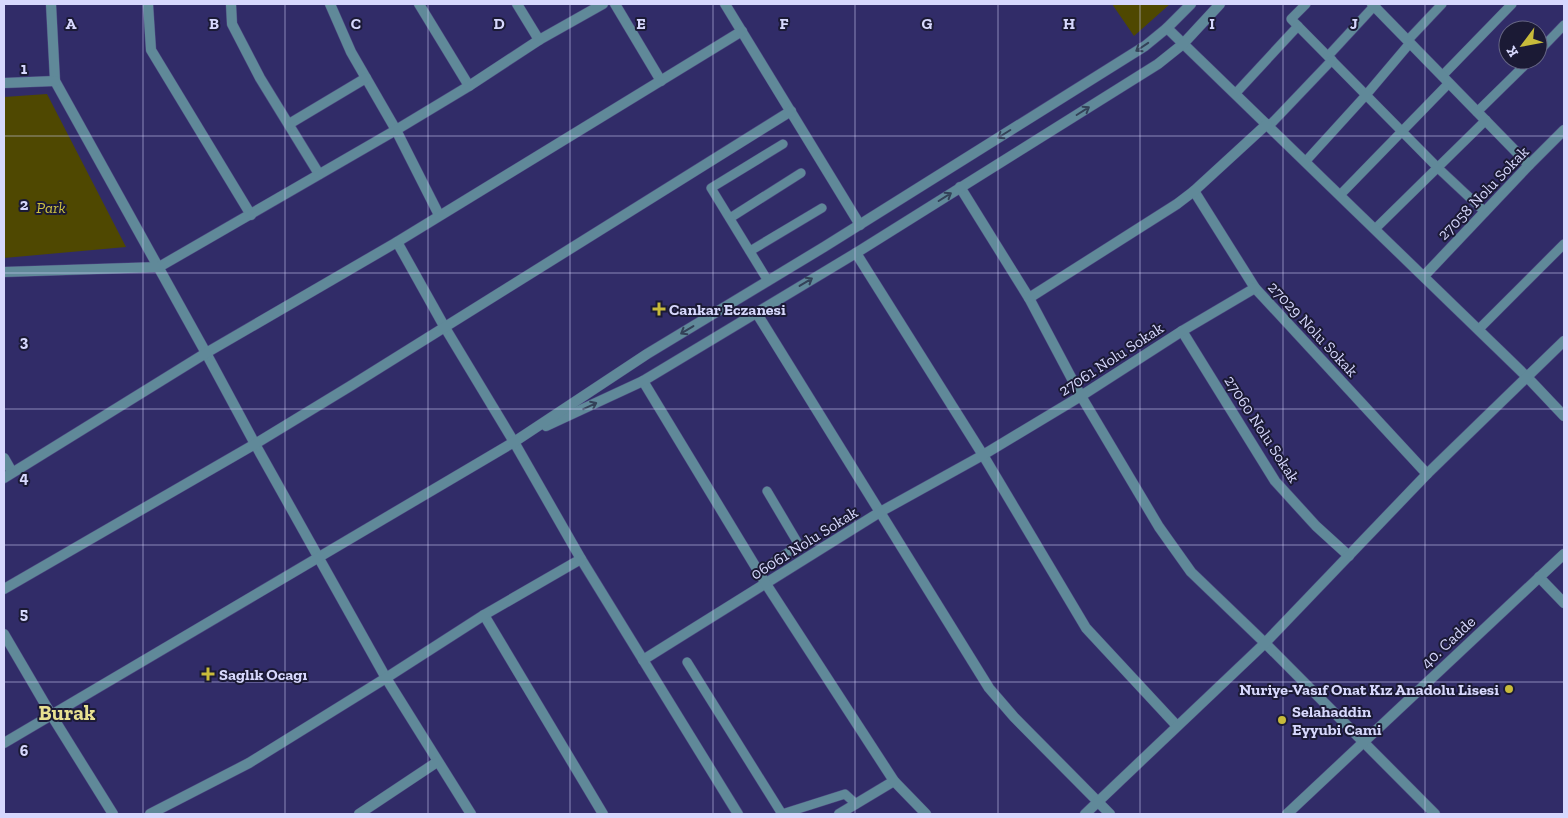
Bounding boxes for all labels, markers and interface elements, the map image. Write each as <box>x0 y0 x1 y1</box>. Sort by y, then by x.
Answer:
text: A <box>66 14 77 33</box>
text: B <box>209 14 219 33</box>
text: C <box>351 14 361 33</box>
text: D <box>493 14 505 33</box>
text: E <box>636 14 646 33</box>
text: F <box>779 14 789 33</box>
text: G <box>922 14 933 33</box>
text: H <box>1063 14 1075 33</box>
text: I <box>1209 14 1215 33</box>
text: J <box>1350 14 1358 33</box>
north arrow <box>1498 20 1548 70</box>
one-way arrow <box>1135 43 1149 53</box>
text: K <box>1502 43 1522 60</box>
text: 1 <box>21 59 28 78</box>
one-way arrow <box>1075 105 1089 115</box>
one-way arrow <box>998 130 1012 140</box>
street label: 27058 Nolu Sokak <box>1433 142 1533 244</box>
one-way arrow <box>937 191 951 201</box>
text: 2 <box>20 195 29 214</box>
park label: Park <box>36 198 66 217</box>
one-way arrow <box>799 277 813 287</box>
street label: 27029 Nolu Sokak <box>1264 278 1362 381</box>
place label: Cankar Eczanesi <box>669 300 786 319</box>
marker: Cankar Eczanesi <box>653 303 665 315</box>
street label: 27061 Nolu Sokak <box>1055 318 1167 400</box>
one-way arrow <box>681 325 695 335</box>
text: 3 <box>20 332 29 351</box>
street label: 27060 Nolu Sokak <box>1220 372 1304 487</box>
one-way arrow <box>582 401 597 410</box>
text: 4 <box>19 468 29 487</box>
street label: 06061 Nolu Sokak <box>747 502 862 584</box>
text: 5 <box>20 604 28 623</box>
street label: 40. Cadde <box>1417 612 1479 672</box>
place label: Saglık Ocagı <box>219 665 307 684</box>
marker: Saglık Ocagı <box>201 667 215 681</box>
place label: Nuriye-Vasıf Onat Kız Anadolu Lisesi <box>1239 680 1499 699</box>
marker: Nuriye-Vasıf Onat Kız Anadolu Lisesi <box>1503 683 1515 695</box>
district label: Burak <box>39 700 96 725</box>
place label: Selahaddin Eyyubi Cami <box>1292 702 1382 739</box>
marker: Selahaddin Eyyubi Cami <box>1276 714 1288 726</box>
text: 6 <box>20 741 29 760</box>

